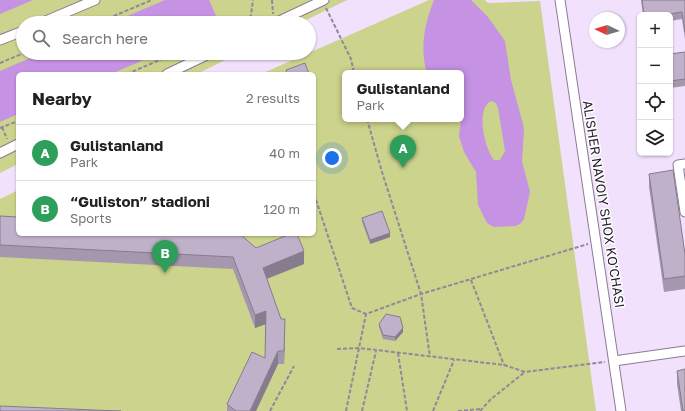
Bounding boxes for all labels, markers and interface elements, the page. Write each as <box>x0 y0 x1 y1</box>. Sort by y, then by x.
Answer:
north arrow <box>589 12 625 48</box>
map controls <box>637 12 673 156</box>
button: + <box>637 12 673 48</box>
search box <box>16 16 316 60</box>
icon: search <box>30 27 52 49</box>
text: Search here <box>62 29 148 47</box>
button: − <box>637 48 673 84</box>
popup <box>342 70 464 122</box>
text: Gulistanland <box>356 79 450 97</box>
button: locate <box>637 84 673 120</box>
text: Nearby <box>32 88 92 109</box>
text: 2 results <box>246 90 300 106</box>
text: Park <box>356 97 385 113</box>
street label: ALISHER NAVOIY SHOX KO'CHASI <box>580 99 628 309</box>
button: layers <box>637 120 673 156</box>
pin: A <box>390 135 416 168</box>
text: Gulistanland <box>70 136 163 154</box>
text: A <box>40 145 50 161</box>
text: 40 m <box>269 145 300 161</box>
your location <box>322 148 342 168</box>
text: Park <box>70 154 98 170</box>
text: “Guliston” stadioni <box>70 192 210 210</box>
text: B <box>40 201 50 217</box>
text: 120 m <box>263 201 300 217</box>
text: Sports <box>70 210 112 226</box>
pin: B <box>152 240 178 273</box>

